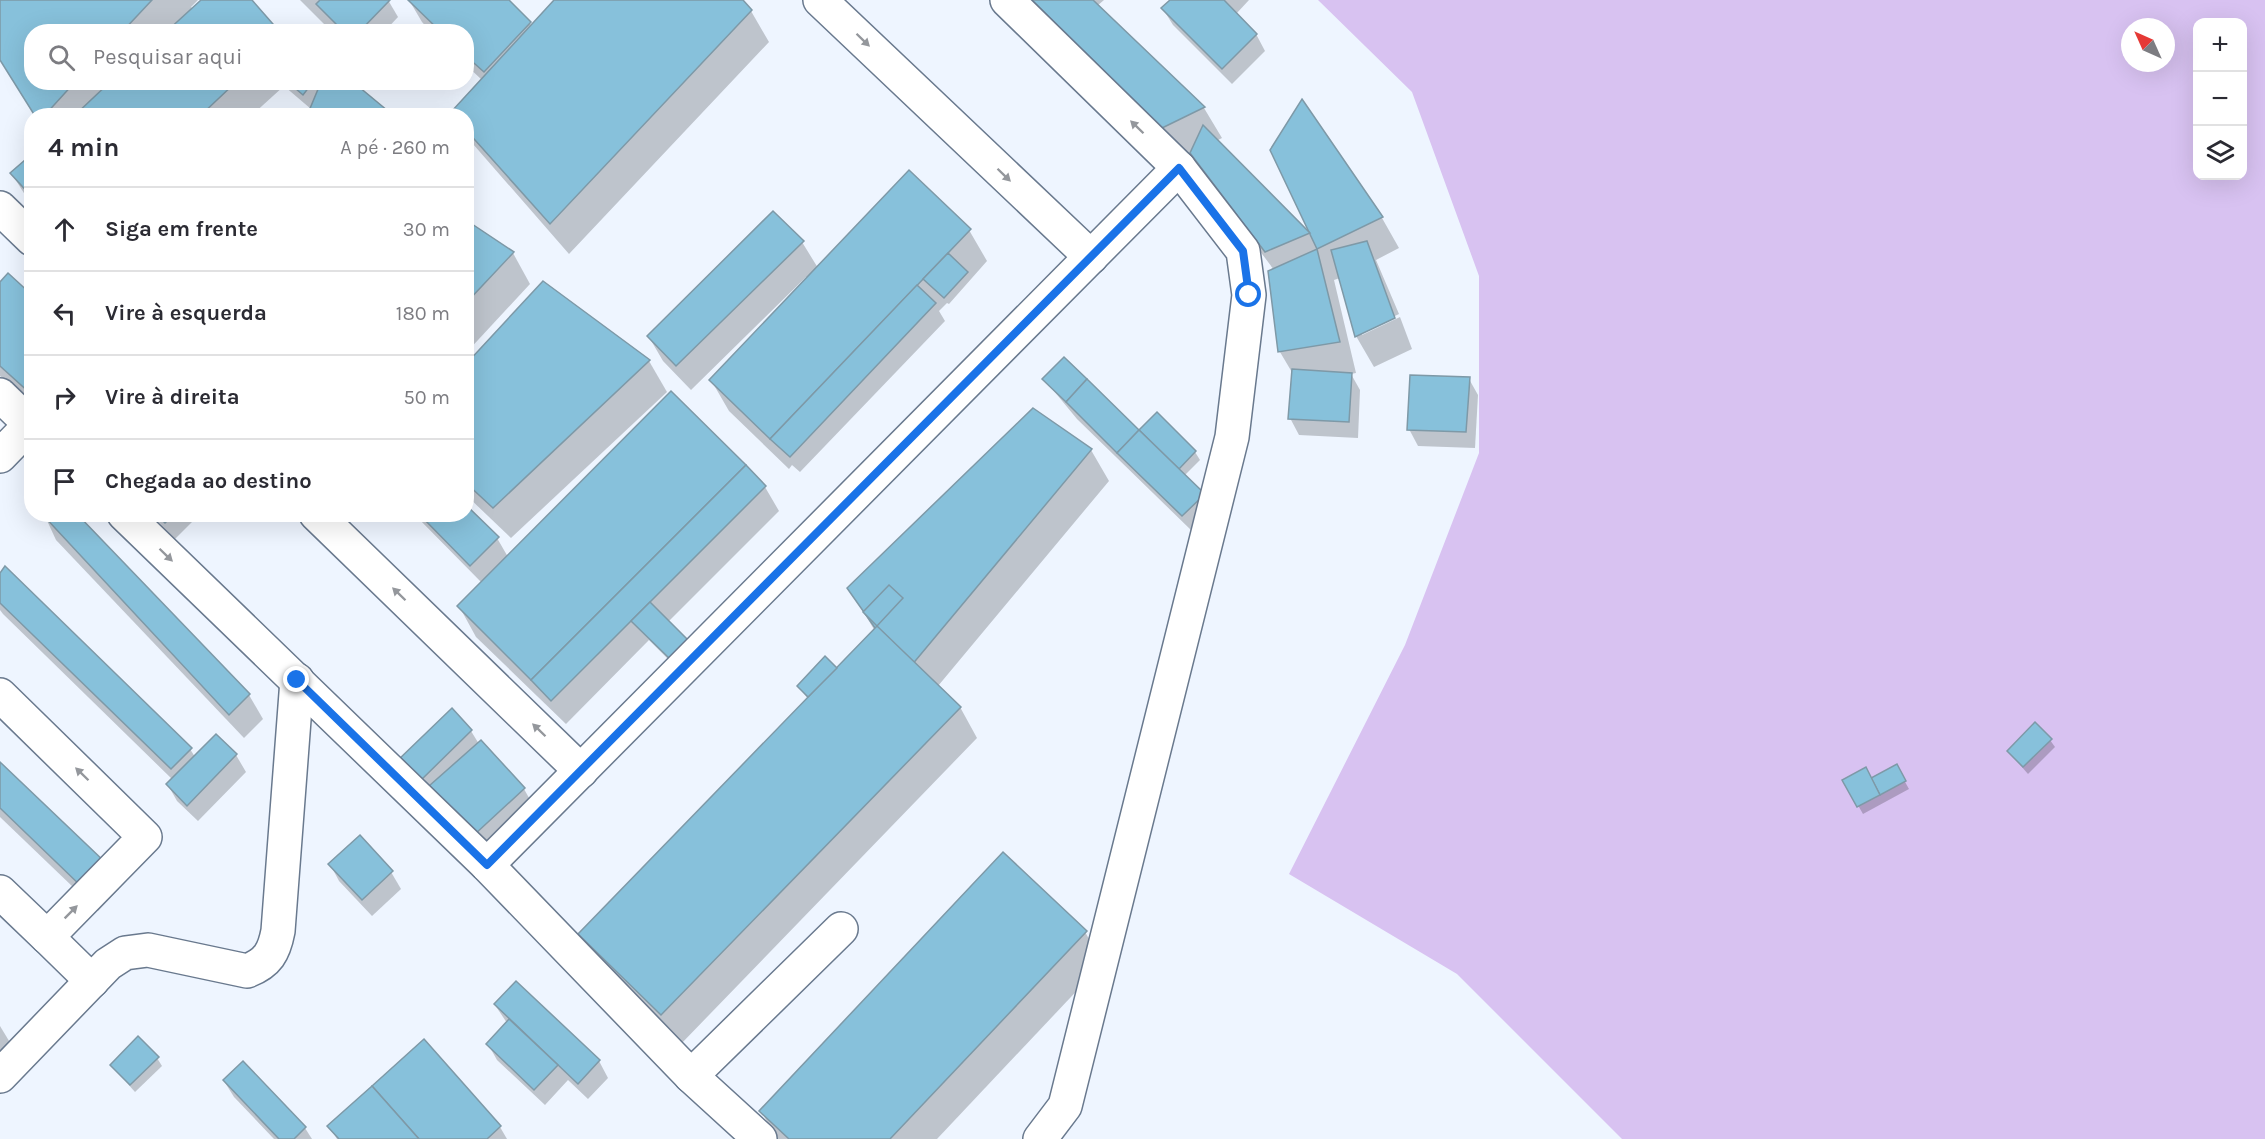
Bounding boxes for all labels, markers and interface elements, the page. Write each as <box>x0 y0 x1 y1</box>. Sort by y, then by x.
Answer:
north arrow <box>2121 18 2175 72</box>
map controls <box>2193 18 2247 180</box>
button: + <box>2193 18 2247 72</box>
search box <box>24 24 474 90</box>
one-way arrow <box>855 33 870 47</box>
icon: search <box>45 41 78 74</box>
text: Pesquisar aqui <box>93 44 242 70</box>
button: − <box>2193 72 2247 126</box>
one-way arrow <box>1130 120 1145 134</box>
button: layers <box>2193 126 2247 180</box>
text: 4 min <box>48 132 119 163</box>
text: A pé · 260 m <box>340 136 450 159</box>
one-way arrow <box>997 167 1011 181</box>
icon: ahead <box>48 213 81 246</box>
text: Siga em frente <box>105 216 258 242</box>
text: 30 m <box>403 218 450 241</box>
route start <box>1235 281 1261 307</box>
icon: left <box>48 297 81 330</box>
text: Vire à esquerda <box>105 300 267 326</box>
text: 180 m <box>396 302 450 325</box>
icon: right <box>48 381 81 414</box>
text: Vire à direita <box>105 384 240 410</box>
text: 50 m <box>403 386 450 409</box>
icon: arrive <box>48 465 81 498</box>
text: Chegada ao destino <box>105 468 312 494</box>
one-way arrow <box>159 548 174 562</box>
one-way arrow <box>391 587 406 601</box>
route end <box>283 666 309 692</box>
one-way arrow <box>531 723 546 737</box>
one-way arrow <box>75 768 89 782</box>
one-way arrow <box>64 906 78 920</box>

